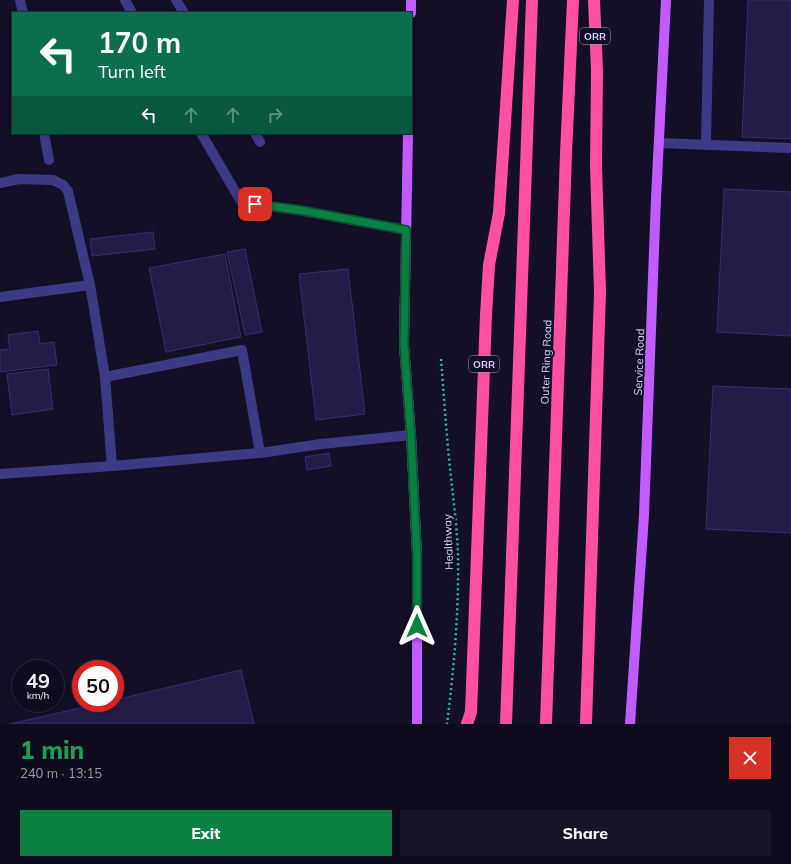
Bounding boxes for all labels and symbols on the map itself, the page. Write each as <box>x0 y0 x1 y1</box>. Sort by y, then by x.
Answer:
road number: ORR <box>580 28 610 44</box>
pin <box>238 187 272 221</box>
street label: Outer Ring Road <box>538 319 554 405</box>
street label: Service Road <box>631 328 647 396</box>
road number: ORR <box>469 356 499 372</box>
street label: Healthway <box>440 514 456 570</box>
position arrow <box>396 605 438 647</box>
speed limit sign: 50 <box>72 660 124 712</box>

